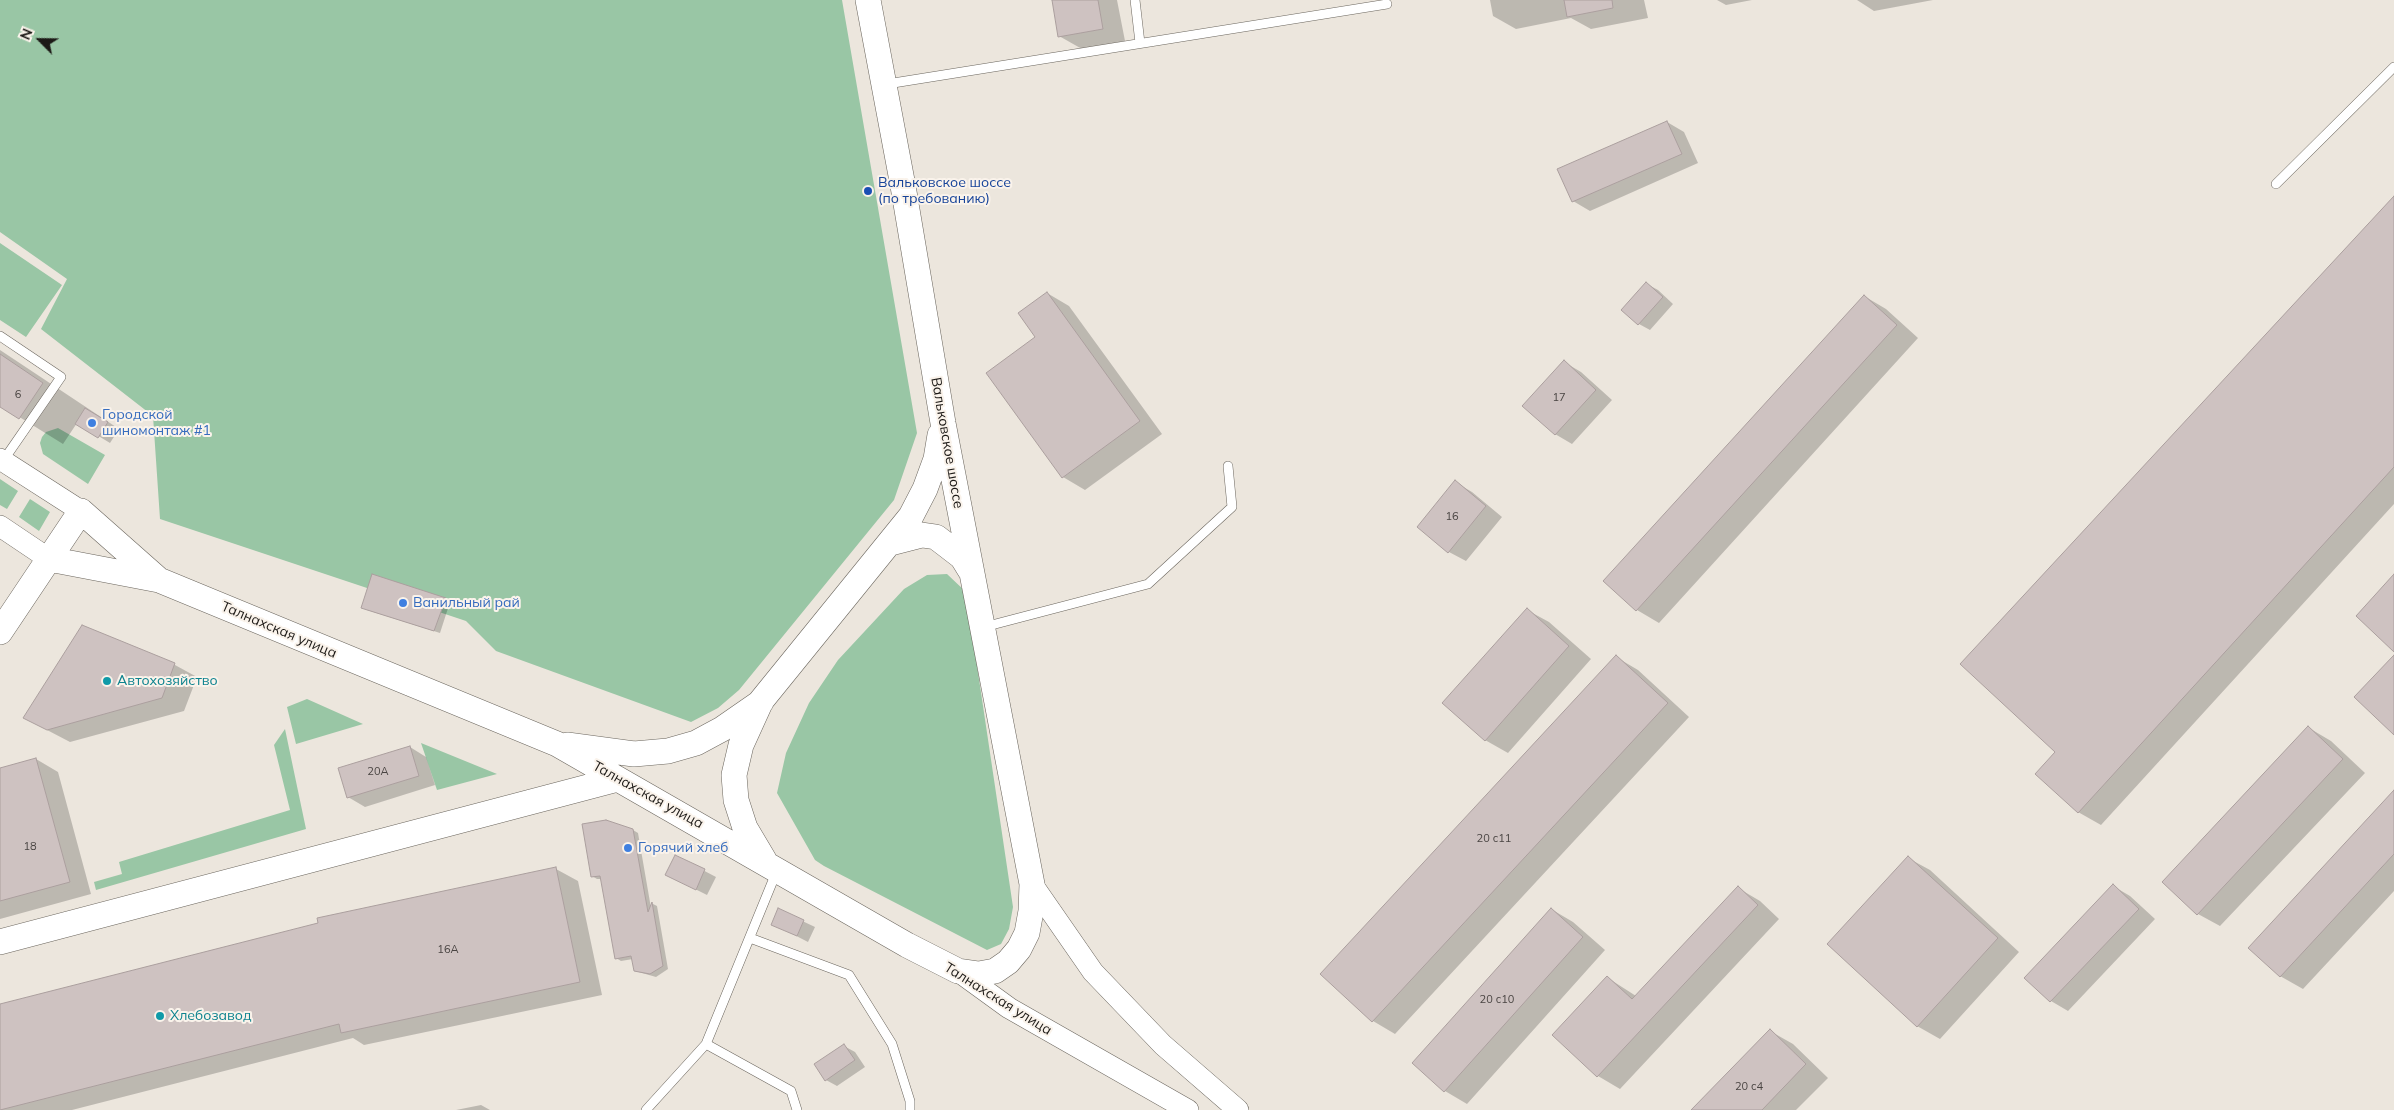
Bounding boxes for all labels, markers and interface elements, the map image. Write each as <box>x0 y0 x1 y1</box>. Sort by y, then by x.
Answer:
north arrow <box>15 15 65 65</box>
text: N <box>16 26 37 43</box>
place label: Вальковское шоссе (по требованию) <box>878 175 1011 208</box>
marker: Вальковское шоссе (по требованию) <box>862 185 874 197</box>
street label: Вальковское шоссе <box>927 376 967 510</box>
house number: 6 <box>15 388 21 402</box>
house number: 17 <box>1552 391 1566 405</box>
place label: Городской шиномонтаж #1 <box>102 407 211 440</box>
marker: Городской шиномонтаж #1 <box>86 417 98 429</box>
house number: 16 <box>1445 510 1459 524</box>
place label: Ванильный рай <box>413 595 520 611</box>
marker: Ванильный рай <box>397 597 409 609</box>
street label: Талнахская улица <box>219 598 339 662</box>
place label: Автохозяйство <box>117 673 218 689</box>
marker: Автохозяйство <box>101 675 113 687</box>
street label: Талнахская улица <box>590 758 706 832</box>
house number: 20А <box>367 765 389 779</box>
house number: 20 с11 <box>1477 832 1511 846</box>
house number: 18 <box>23 840 37 854</box>
place label: Горячий хлеб <box>638 840 728 856</box>
marker: Горячий хлеб <box>622 842 634 854</box>
house number: 16А <box>437 943 459 957</box>
street label: Талнахская улица <box>941 959 1055 1039</box>
house number: 20 с10 <box>1480 993 1514 1007</box>
place label: Хлебозавод <box>170 1008 251 1024</box>
marker: Хлебозавод <box>154 1010 166 1022</box>
house number: 20 с4 <box>1735 1080 1763 1094</box>

